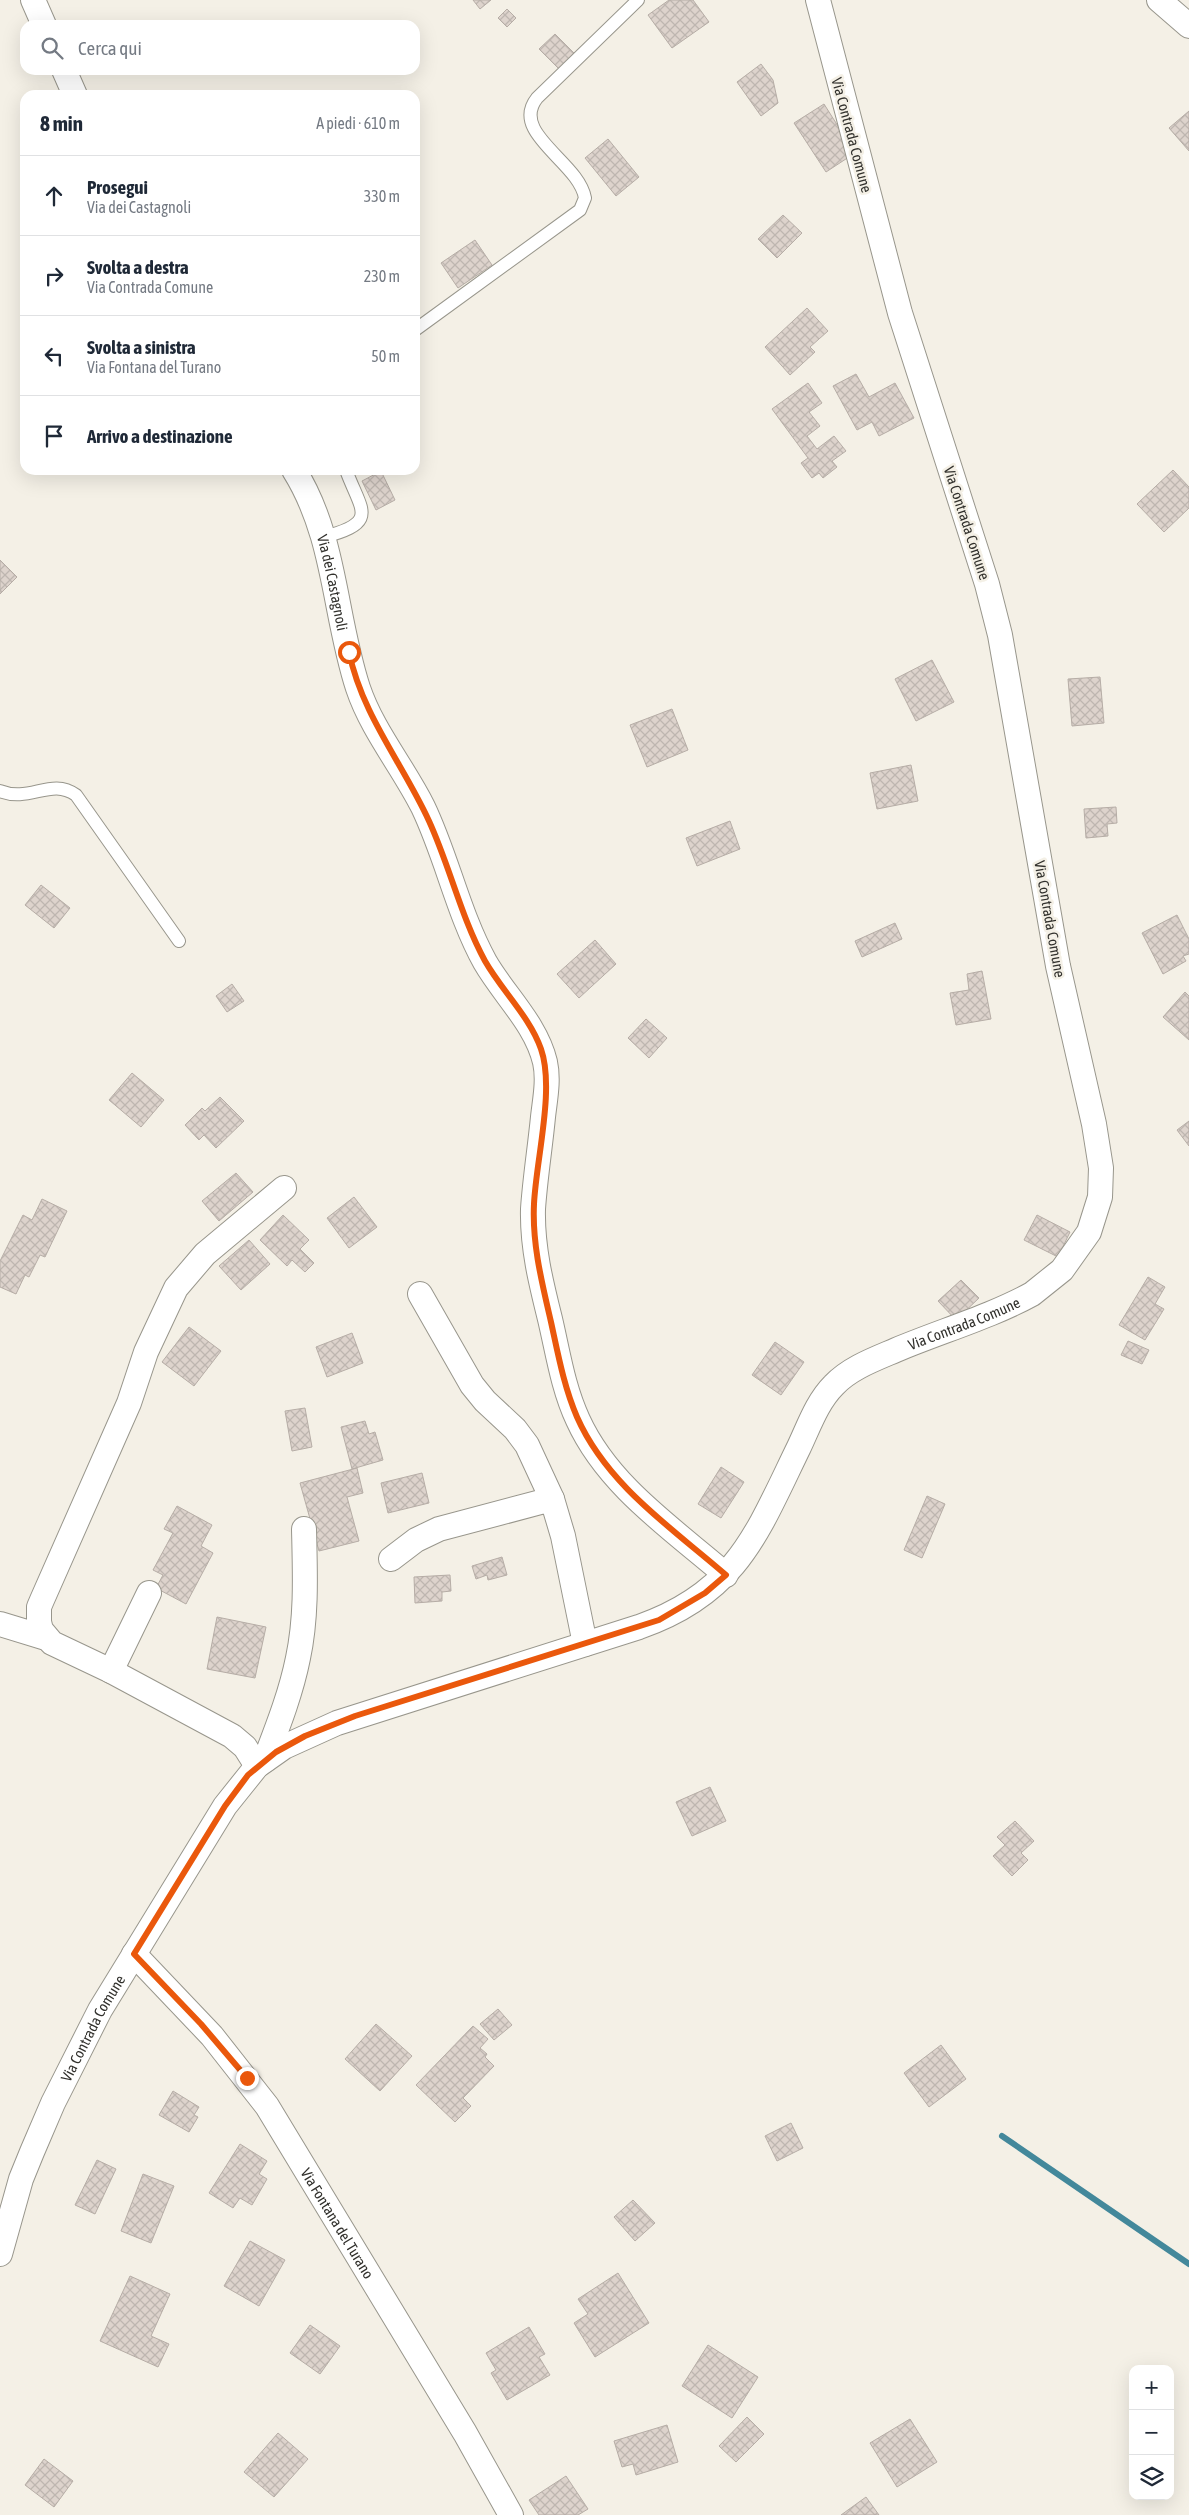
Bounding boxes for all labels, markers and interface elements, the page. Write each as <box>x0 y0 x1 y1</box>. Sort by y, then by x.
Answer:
search box <box>20 20 420 75</box>
icon: search <box>38 34 66 62</box>
text: Cerca qui <box>78 37 142 59</box>
street label: Via Contrada Comune <box>828 76 876 195</box>
text: 8 min <box>40 111 83 135</box>
text: A piedi · 610 m <box>316 114 400 132</box>
text: Prosegui <box>87 176 148 198</box>
icon: ahead <box>40 182 68 210</box>
text: 330 m <box>364 187 400 205</box>
text: Via dei Castagnoli <box>87 198 191 216</box>
text: Svolta a destra <box>87 256 189 278</box>
icon: right <box>40 262 68 290</box>
text: 230 m <box>364 267 400 285</box>
text: Via Contrada Comune <box>87 278 213 296</box>
text: Svolta a sinistra <box>87 336 196 358</box>
icon: left <box>40 342 68 370</box>
text: 50 m <box>371 347 400 365</box>
text: Via Fontana del Turano <box>87 358 221 376</box>
icon: arrive <box>40 422 68 450</box>
text: Arrivo a destinazione <box>87 425 233 447</box>
street label: Via Contrada Comune <box>941 464 993 582</box>
street label: Via dei Castagnoli <box>314 533 352 632</box>
route start <box>338 641 361 664</box>
street label: Via Contrada Comune <box>1031 859 1069 979</box>
street label: Via Contrada Comune <box>905 1293 1023 1353</box>
street label: Via Contrada Comune <box>57 1972 128 2084</box>
route end <box>236 2067 259 2090</box>
street label: Via Fontana del Turano <box>298 2165 378 2281</box>
map controls <box>1129 2365 1174 2500</box>
button: + <box>1129 2365 1174 2410</box>
button: − <box>1129 2410 1174 2455</box>
button: layers <box>1129 2455 1174 2500</box>

